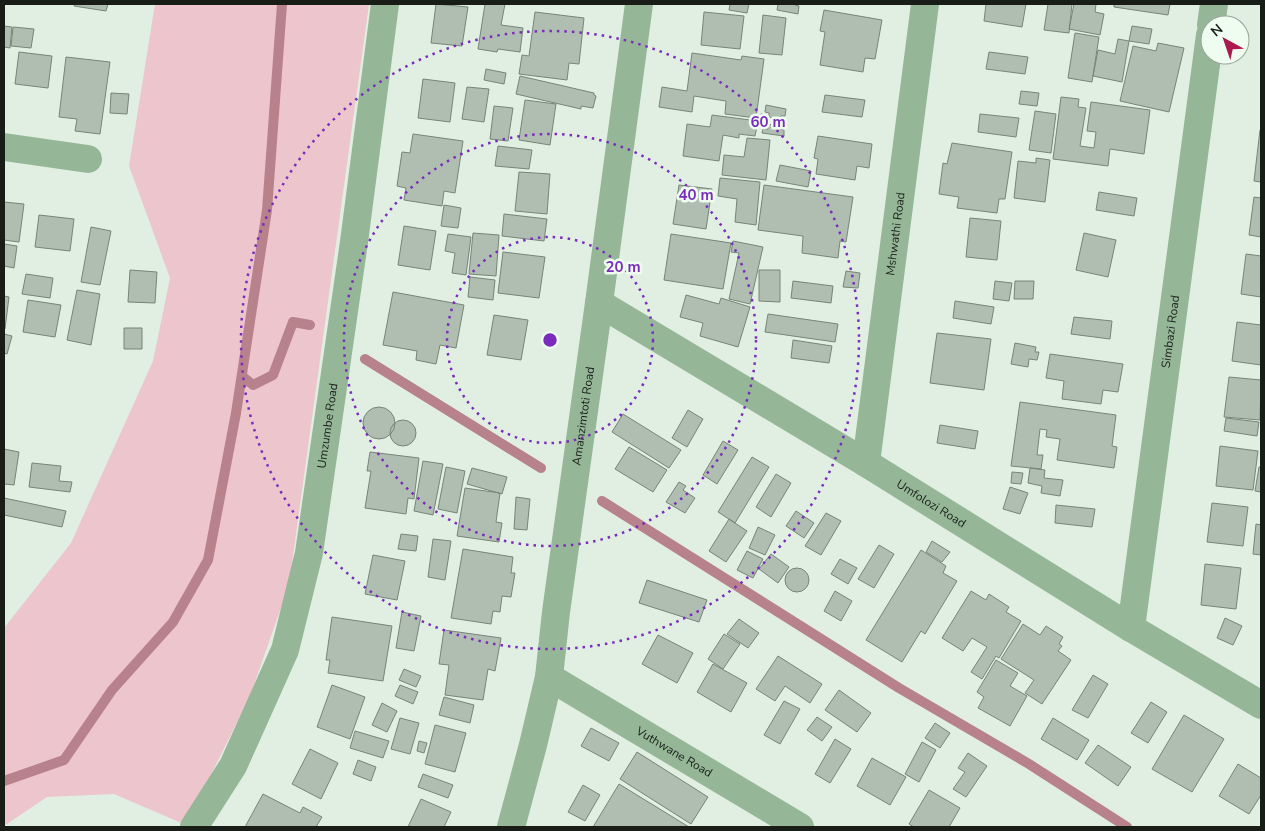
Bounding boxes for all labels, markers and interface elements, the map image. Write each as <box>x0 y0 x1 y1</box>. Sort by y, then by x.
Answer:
north arrow <box>1200 15 1250 65</box>
text: N <box>1207 20 1227 41</box>
text: 60 m <box>750 112 786 132</box>
text: 40 m <box>678 185 714 205</box>
street label: Mshwathi Road <box>882 191 909 277</box>
text: 20 m <box>605 257 641 277</box>
street label: Simbazi Road <box>1158 294 1183 369</box>
centre of rings <box>541 331 559 349</box>
street label: Amanzimtoti Road <box>568 366 598 466</box>
street label: Umzumbe Road <box>313 382 341 470</box>
street label: Umfolozi Road <box>893 476 969 531</box>
street label: Vuthwane Road <box>632 722 715 781</box>

